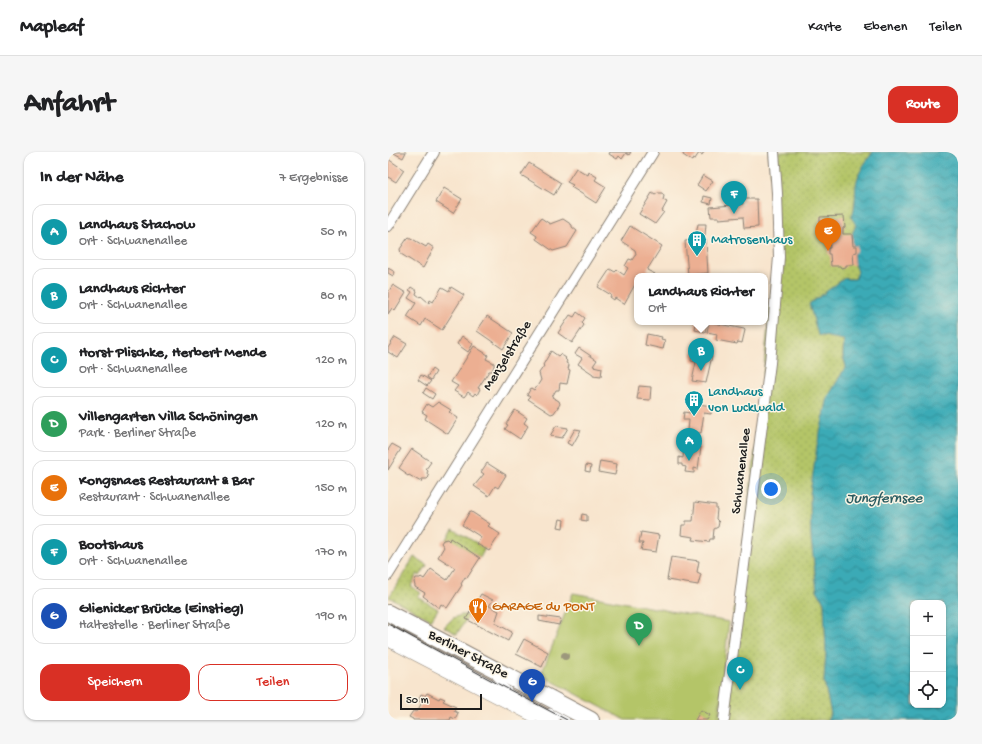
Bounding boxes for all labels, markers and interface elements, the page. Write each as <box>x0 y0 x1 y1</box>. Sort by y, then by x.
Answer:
text: Mapleaf <box>20 16 83 39</box>
text: Karte <box>808 19 842 36</box>
text: Ebenen <box>864 19 907 36</box>
text: Teilen <box>929 19 962 36</box>
button: Route <box>888 86 958 123</box>
text: Anfahrt <box>24 88 114 121</box>
text: In der Nähe <box>40 168 123 188</box>
text: 7 Ergebnisse <box>279 171 348 186</box>
pin: F <box>721 181 747 214</box>
text: Landhaus Stachow <box>79 216 195 234</box>
pin: E <box>815 218 841 251</box>
text: A <box>50 225 58 240</box>
text: 50 m <box>320 225 347 240</box>
building icon: Matrosenhaus <box>686 229 708 257</box>
place label: Matrosenhaus <box>711 232 793 249</box>
text: Ort · Schwanenallee <box>79 234 187 249</box>
popup <box>634 273 768 325</box>
text: Landhaus Richter <box>79 280 185 298</box>
text: Landhaus Richter <box>648 283 754 301</box>
text: B <box>51 289 57 304</box>
text: 80 m <box>320 289 347 304</box>
text: Ort · Schwanenallee <box>79 298 187 313</box>
text: Ort <box>648 301 666 316</box>
street label: Menzelstraße <box>480 317 537 394</box>
pin: B <box>688 338 714 371</box>
text: Horst Plischke, Herbert Mende <box>79 344 266 362</box>
text: C <box>50 353 58 368</box>
text: 120 m <box>316 353 347 368</box>
text: Ort · Schwanenallee <box>79 362 187 377</box>
place label: Landhaus von Luckwald <box>708 384 786 417</box>
building icon: Landhaus von Luckwald <box>683 389 705 417</box>
text: Villengarten Villa Schöningen <box>79 408 258 426</box>
text: D <box>50 417 58 432</box>
text: 120 m <box>316 417 347 432</box>
text: Park · Berliner Straße <box>79 426 196 441</box>
street label: Schwanenallee <box>728 426 756 515</box>
pin: A <box>676 428 702 461</box>
text: Kongsnaes Restaurant & Bar <box>79 472 253 490</box>
your location <box>761 479 781 499</box>
text: E <box>50 481 58 496</box>
text: 150 m <box>315 481 347 496</box>
text: Restaurant · Schwanenallee <box>79 490 230 505</box>
water label: Jungfernsee <box>846 490 923 508</box>
text: Bootshaus <box>79 536 143 554</box>
text: F <box>51 545 57 560</box>
text: 170 m <box>315 545 347 560</box>
text: Ort · Schwanenallee <box>79 554 187 569</box>
restaurant icon: GARAGE du PONT <box>467 596 489 624</box>
place label: GARAGE du PONT <box>492 599 595 616</box>
text: Glienicker Brücke (Einstieg) <box>79 600 244 618</box>
map controls <box>910 600 946 708</box>
button: + <box>910 600 946 636</box>
text: G <box>50 609 58 624</box>
text: 190 m <box>316 609 347 624</box>
pin: D <box>626 613 652 646</box>
text: Haltestelle · Berliner Straße <box>79 618 230 633</box>
street label: Berliner Straße <box>424 626 512 684</box>
button: − <box>910 636 946 672</box>
pin: C <box>727 657 753 690</box>
button: Speichern <box>40 664 190 701</box>
button: Teilen <box>198 664 348 701</box>
pin: G <box>519 669 545 702</box>
button: locate <box>910 672 946 708</box>
scale bar <box>400 692 482 711</box>
text: 50 m <box>406 695 428 707</box>

